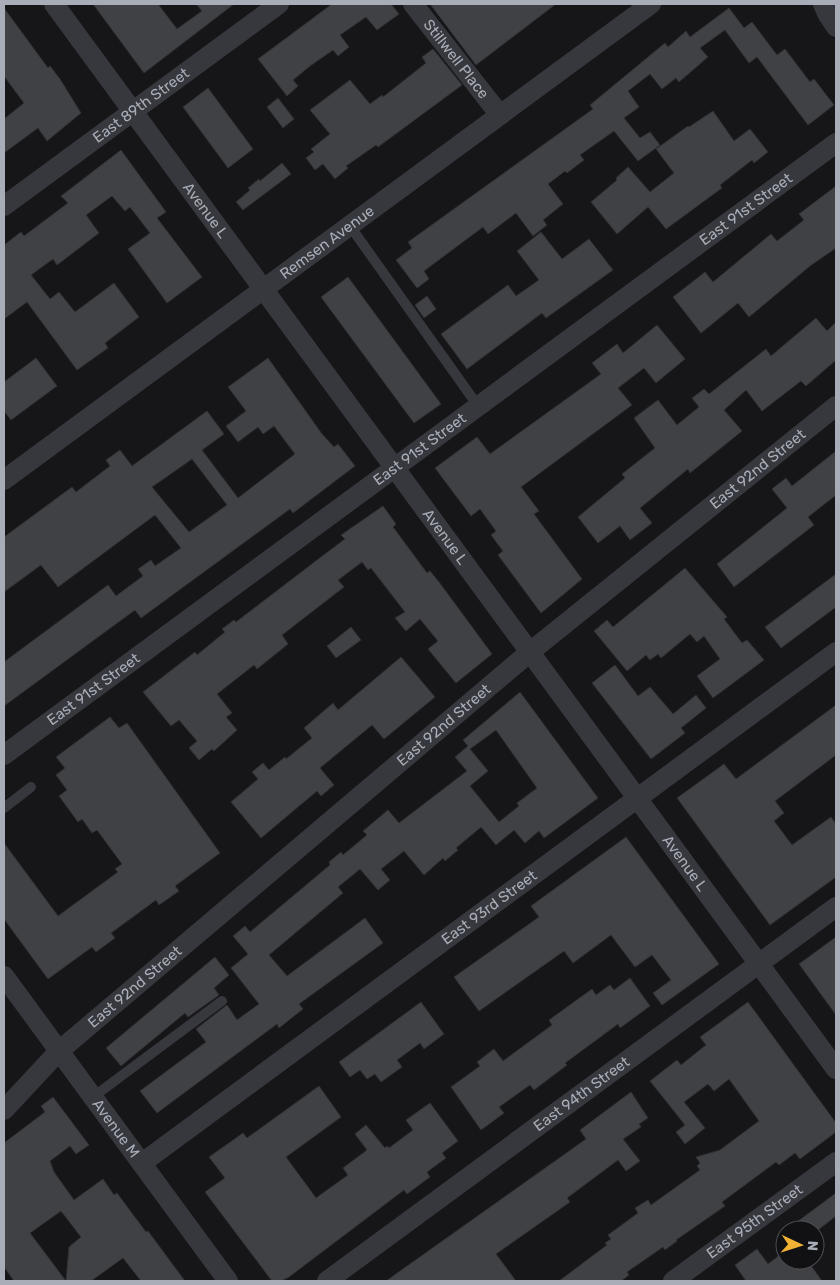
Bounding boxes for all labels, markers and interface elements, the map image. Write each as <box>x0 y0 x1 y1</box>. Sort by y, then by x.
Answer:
street label: Stillwell Place <box>420 16 493 102</box>
street label: East 89th Street <box>89 64 193 147</box>
street label: East 91st Street <box>696 169 796 249</box>
street label: Avenue L <box>179 179 232 242</box>
street label: Remsen Avenue <box>276 202 378 283</box>
street label: East 91st Street <box>370 409 470 489</box>
street label: East 92nd Street <box>706 425 809 513</box>
street label: Avenue L <box>419 505 472 569</box>
street label: East 91st Street <box>44 649 143 729</box>
street label: East 92nd Street <box>393 680 495 770</box>
street label: Avenue L <box>659 832 712 895</box>
street label: East 93rd Street <box>438 866 540 948</box>
street label: East 92nd Street <box>84 942 186 1032</box>
street label: East 94th Street <box>530 1053 633 1135</box>
street label: Avenue M <box>88 1096 143 1161</box>
street label: East 95th Street <box>703 1180 806 1262</box>
north arrow <box>775 1220 825 1270</box>
text: N <box>804 1240 821 1251</box>

